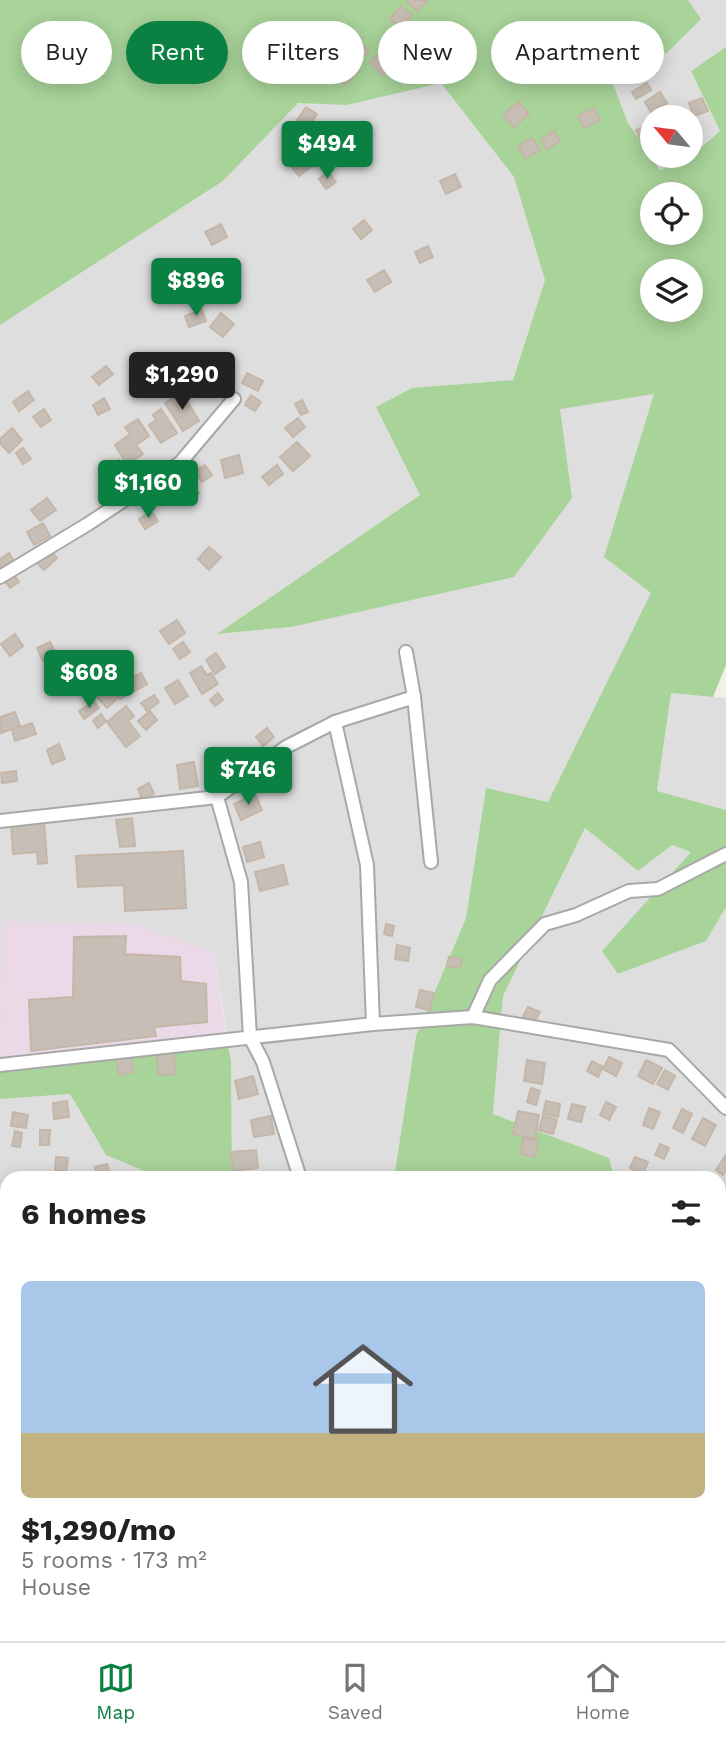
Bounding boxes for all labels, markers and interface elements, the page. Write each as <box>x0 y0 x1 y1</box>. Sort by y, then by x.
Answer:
chip: Buy <box>21 21 112 84</box>
chip: Rent <box>126 21 228 84</box>
chip: Filters <box>242 21 364 84</box>
chip: New <box>378 21 477 84</box>
chip: Apartment <box>491 21 664 84</box>
north arrow <box>640 105 704 168</box>
map controls <box>640 105 703 322</box>
pin: $494 <box>286 122 368 181</box>
text: $494 <box>298 130 356 157</box>
button: locate <box>640 182 703 245</box>
pin: $896 <box>155 258 237 318</box>
button: layers <box>640 259 703 322</box>
text: $896 <box>167 267 225 294</box>
pin: $1,290 <box>125 352 239 412</box>
text: $1,290 <box>145 361 219 388</box>
pin: $1,160 <box>91 461 205 520</box>
text: $1,160 <box>114 469 182 496</box>
pin: $608 <box>48 650 130 710</box>
text: $608 <box>60 659 118 686</box>
pin: $746 <box>207 748 289 807</box>
text: $746 <box>220 756 276 783</box>
icon: filters <box>667 1194 705 1232</box>
text: 6 homes <box>21 1196 146 1231</box>
icon: home <box>300 1326 426 1452</box>
text: $1,290/mo <box>21 1512 176 1547</box>
text: 5 rooms · 173 m² <box>21 1547 207 1574</box>
text: House <box>21 1574 91 1601</box>
tab: Map <box>96 1659 135 1724</box>
tab: Saved <box>328 1659 383 1724</box>
tab: Home <box>575 1659 630 1724</box>

